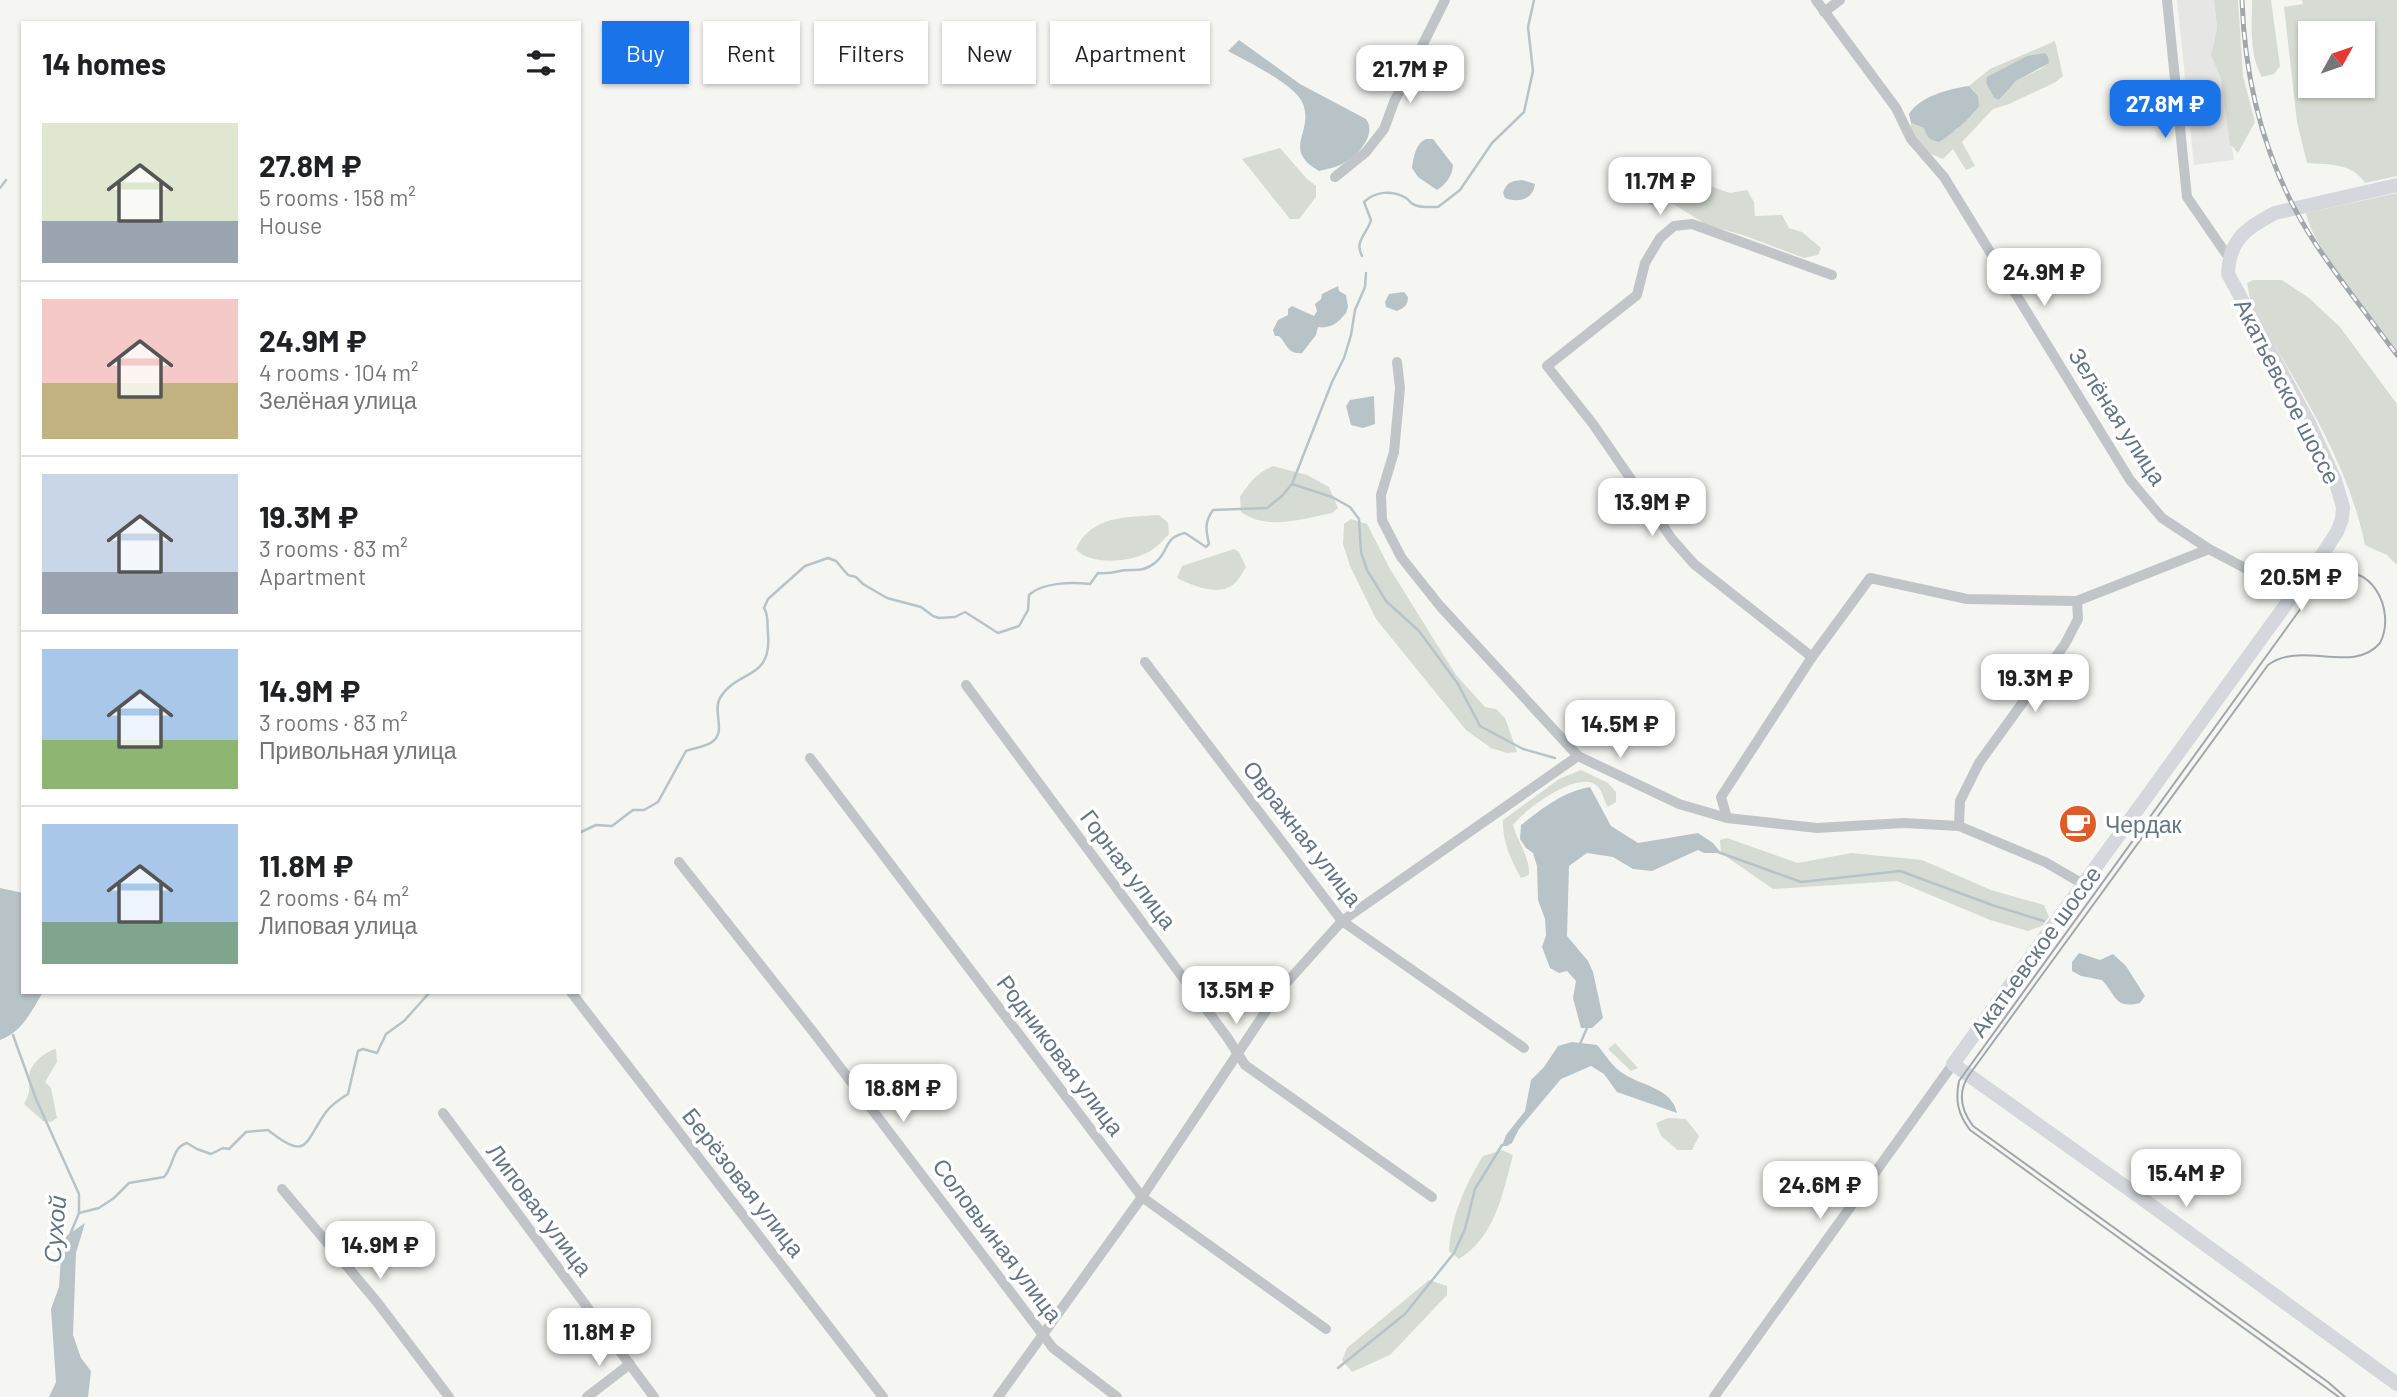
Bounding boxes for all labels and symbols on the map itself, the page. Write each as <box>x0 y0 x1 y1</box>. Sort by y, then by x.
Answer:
north arrow <box>2298 21 2375 98</box>
pin: 21.7M ₽ <box>1345 46 1475 105</box>
pin: 27.8M ₽ <box>2100 80 2230 140</box>
pin: 11.7M ₽ <box>1595 158 1725 217</box>
pin: 24.9M ₽ <box>1979 248 2109 308</box>
street label: Акатьевское шоссе <box>2229 294 2347 488</box>
street label: Зелёная улица <box>2063 342 2173 490</box>
pin: 13.9M ₽ <box>1587 478 1717 538</box>
pin: 20.5M ₽ <box>2236 554 2366 613</box>
pin: 19.3M ₽ <box>1970 654 2100 714</box>
pin: 14.5M ₽ <box>1555 700 1685 760</box>
street label: Овражная улица <box>1238 755 1369 911</box>
cafe icon: Чердак <box>2057 803 2099 845</box>
street label: Горная улица <box>1075 804 1183 934</box>
place label: Чердак <box>2105 810 2183 838</box>
street label: Акатьевское шоссе <box>1964 860 2106 1042</box>
pin: 13.5M ₽ <box>1171 967 1301 1026</box>
street label: Родниковая улица <box>992 969 1131 1141</box>
pin: 18.8M ₽ <box>838 1064 968 1124</box>
street label: Берёзовая улица <box>677 1102 811 1262</box>
street label: Липовая улица <box>481 1137 599 1281</box>
pin: 15.4M ₽ <box>2121 1150 2251 1209</box>
street label: Соловьиная улица <box>927 1152 1069 1328</box>
pin: 24.6M ₽ <box>1755 1162 1885 1221</box>
water label: Сухой <box>37 1194 71 1264</box>
pin: 14.9M ₽ <box>315 1222 445 1281</box>
pin: 11.8M ₽ <box>534 1308 664 1368</box>

